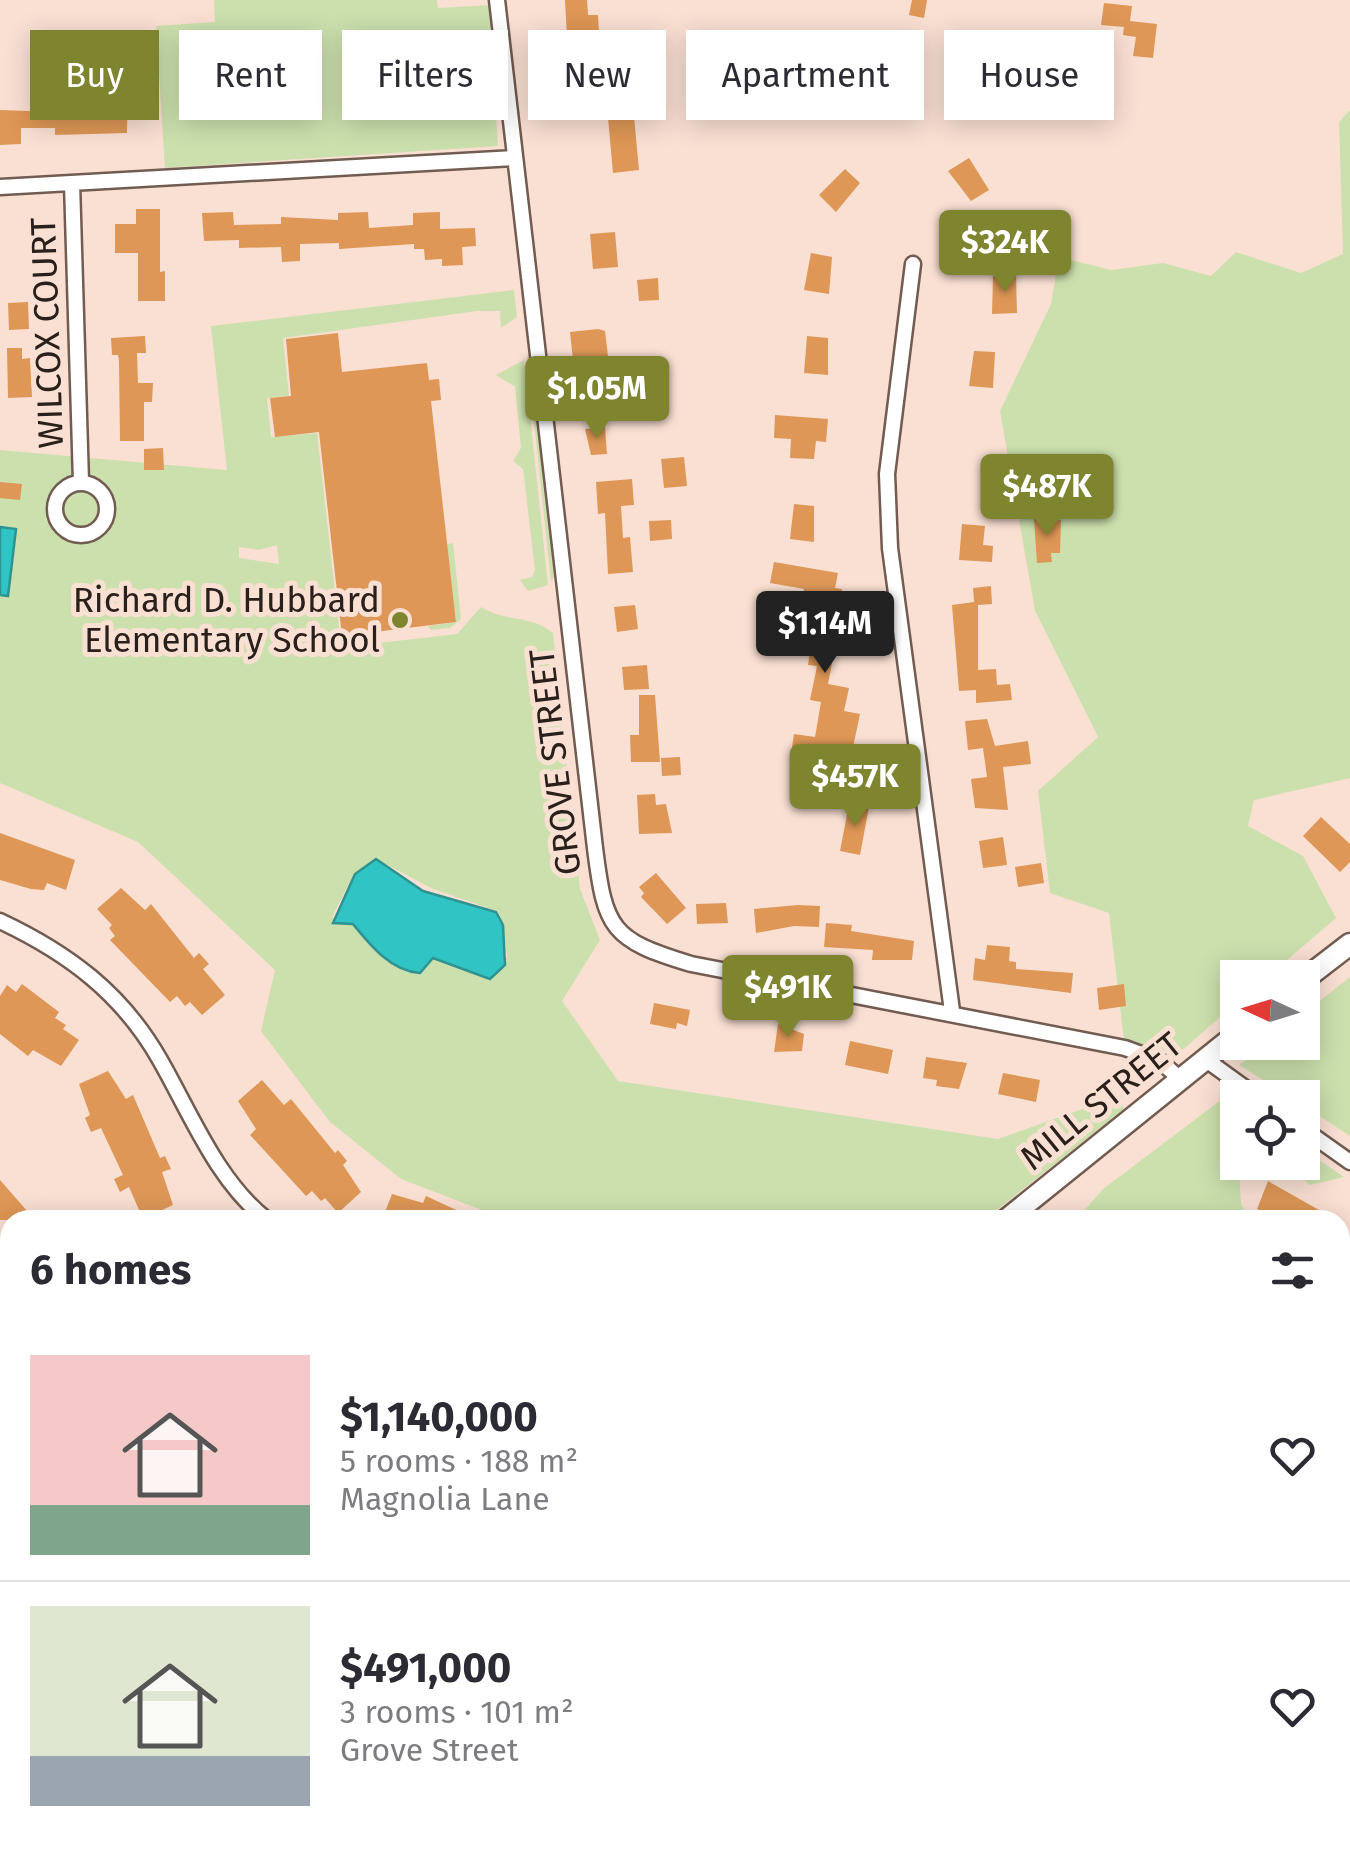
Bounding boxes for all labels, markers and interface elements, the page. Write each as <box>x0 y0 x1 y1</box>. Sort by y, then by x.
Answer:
chip: Buy <box>30 30 159 120</box>
chip: Rent <box>179 30 322 120</box>
chip: Filters <box>342 30 508 120</box>
chip: New <box>528 30 666 120</box>
chip: Apartment <box>686 30 924 120</box>
chip: House <box>944 30 1114 120</box>
pin: $324K <box>935 210 1075 295</box>
street label: WILCOX COURT <box>22 217 72 449</box>
text: $324K <box>961 223 1049 261</box>
pin: $1.05M <box>516 356 678 441</box>
text: $1.05M <box>547 369 647 407</box>
pin: $487K <box>977 454 1117 539</box>
text: $487K <box>1003 467 1092 505</box>
place label: Richard D. Hubbard Elementary School <box>73 579 380 661</box>
pin: $1.14M <box>744 591 906 676</box>
text: $1.14M <box>778 604 872 642</box>
marker: Richard D. Hubbard Elementary School <box>389 609 411 631</box>
street label: GROVE STREET <box>520 646 590 878</box>
pin: $457K <box>785 744 925 829</box>
text: $457K <box>812 757 898 795</box>
pin: $491K <box>718 955 858 1040</box>
north arrow <box>1220 960 1320 1060</box>
map controls <box>1220 960 1320 1180</box>
text: $491K <box>744 968 832 1006</box>
street label: MILL STREET <box>1012 1023 1190 1179</box>
button: locate <box>1220 1080 1320 1180</box>
icon: filters <box>1265 1243 1320 1298</box>
text: 6 homes <box>30 1245 191 1295</box>
text: $1,140,000 <box>340 1392 538 1442</box>
icon: home <box>110 1395 230 1515</box>
icon: heart <box>1265 1428 1320 1483</box>
text: 5 rooms · 188 m² <box>340 1442 578 1480</box>
text: Magnolia Lane <box>340 1480 550 1518</box>
text: $491,000 <box>340 1643 511 1693</box>
icon: home <box>110 1646 230 1766</box>
icon: heart <box>1265 1679 1320 1734</box>
text: 3 rooms · 101 m² <box>340 1693 574 1731</box>
text: Grove Street <box>340 1731 519 1769</box>

